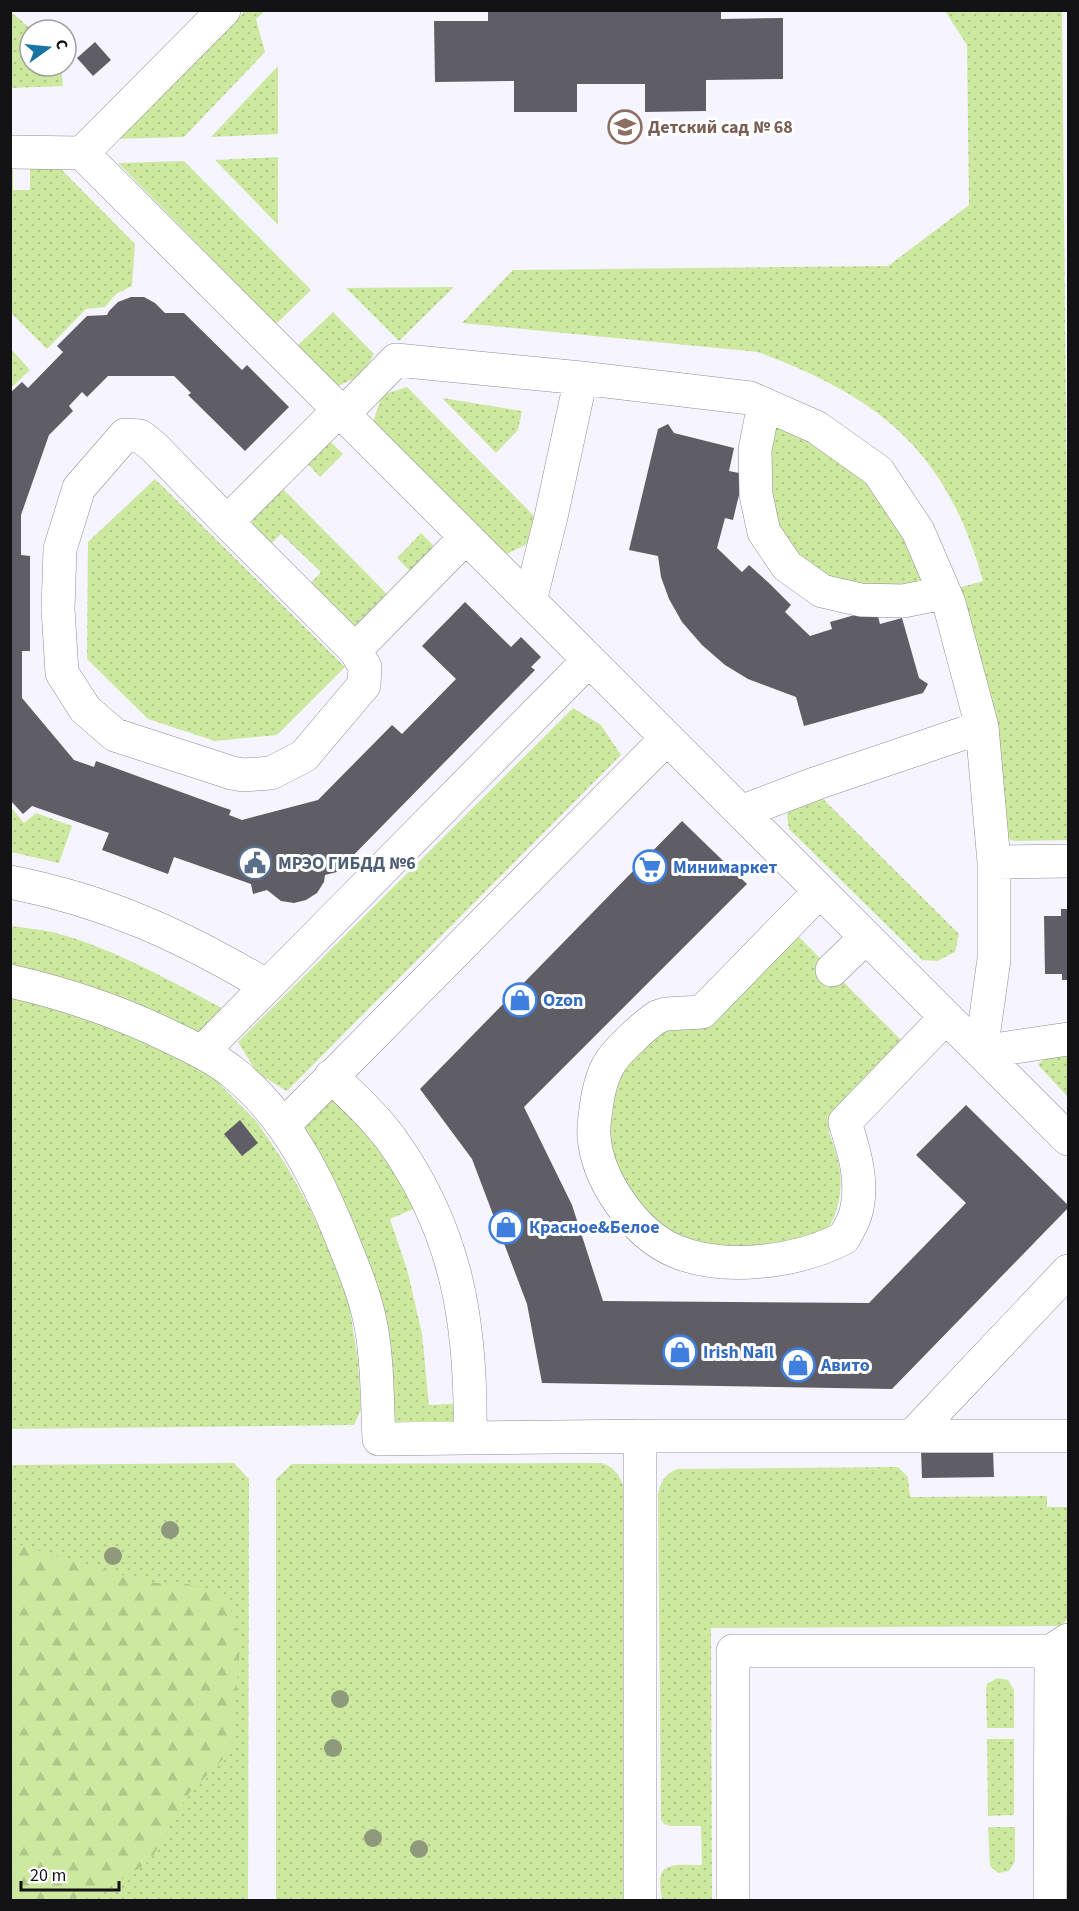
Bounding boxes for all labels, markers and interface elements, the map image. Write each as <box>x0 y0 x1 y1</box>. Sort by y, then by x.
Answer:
north arrow <box>18 18 78 78</box>
text: С <box>50 37 73 52</box>
school or university icon: Детский сад № 68 <box>607 109 643 145</box>
place label: Детский сад № 68 <box>648 115 793 140</box>
public building icon: МРЭО ГИБДД №6 <box>237 845 273 881</box>
supermarket icon: Минимаркет <box>632 849 668 885</box>
place label: МРЭО ГИБДД №6 <box>278 851 416 876</box>
place label: Минимаркет <box>673 855 777 880</box>
shop icon: Ozon <box>502 982 538 1018</box>
place label: Ozon <box>543 988 583 1013</box>
shop icon: Красное&Белое <box>488 1209 524 1245</box>
place label: Красное&Белое <box>529 1215 660 1240</box>
shop icon: Irish Nail <box>662 1334 698 1370</box>
place label: Irish Nail <box>703 1340 774 1365</box>
shop icon: Авито <box>780 1347 816 1383</box>
place label: Авито <box>820 1353 870 1378</box>
scale bar <box>21 1854 118 1892</box>
text: 20 m <box>30 1863 66 1888</box>

